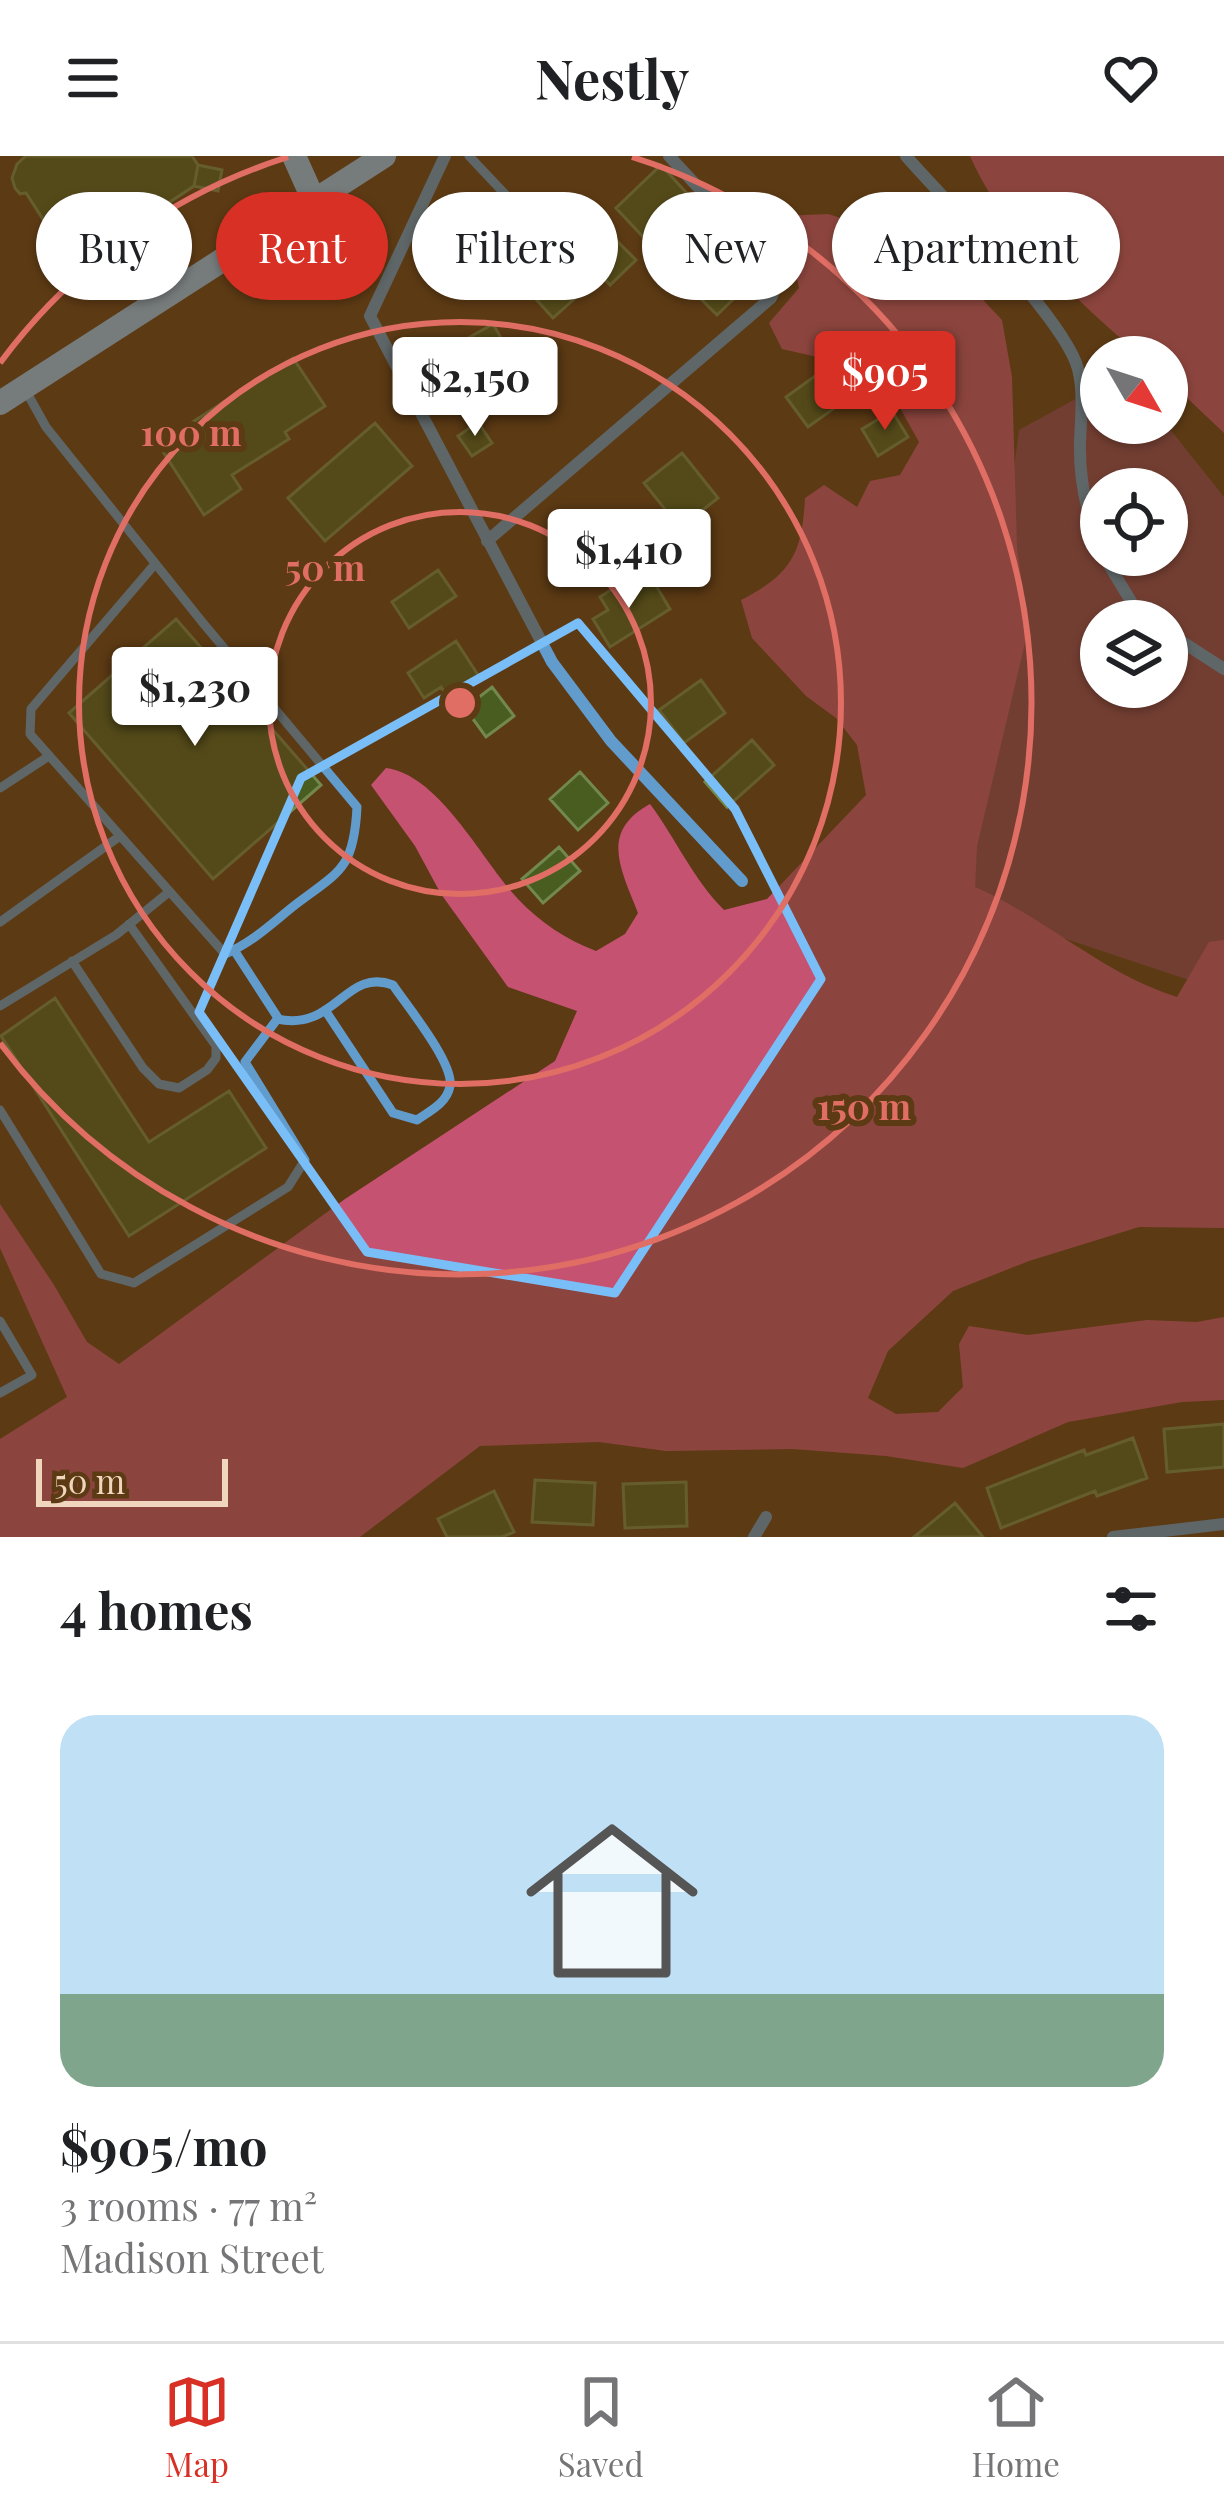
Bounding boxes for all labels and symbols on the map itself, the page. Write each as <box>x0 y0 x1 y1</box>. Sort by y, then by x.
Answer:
pin: $905 <box>814 331 956 433</box>
north arrow <box>1080 336 1188 444</box>
pin: $2,150 <box>377 337 573 439</box>
text: 100 m <box>140 407 242 455</box>
pin: $1,410 <box>531 509 727 611</box>
text: 50 m <box>285 542 366 590</box>
pin: $1,230 <box>97 647 293 749</box>
centre of rings <box>439 682 481 724</box>
text: 150 m <box>817 1081 911 1129</box>
scale bar <box>36 1453 228 1506</box>

